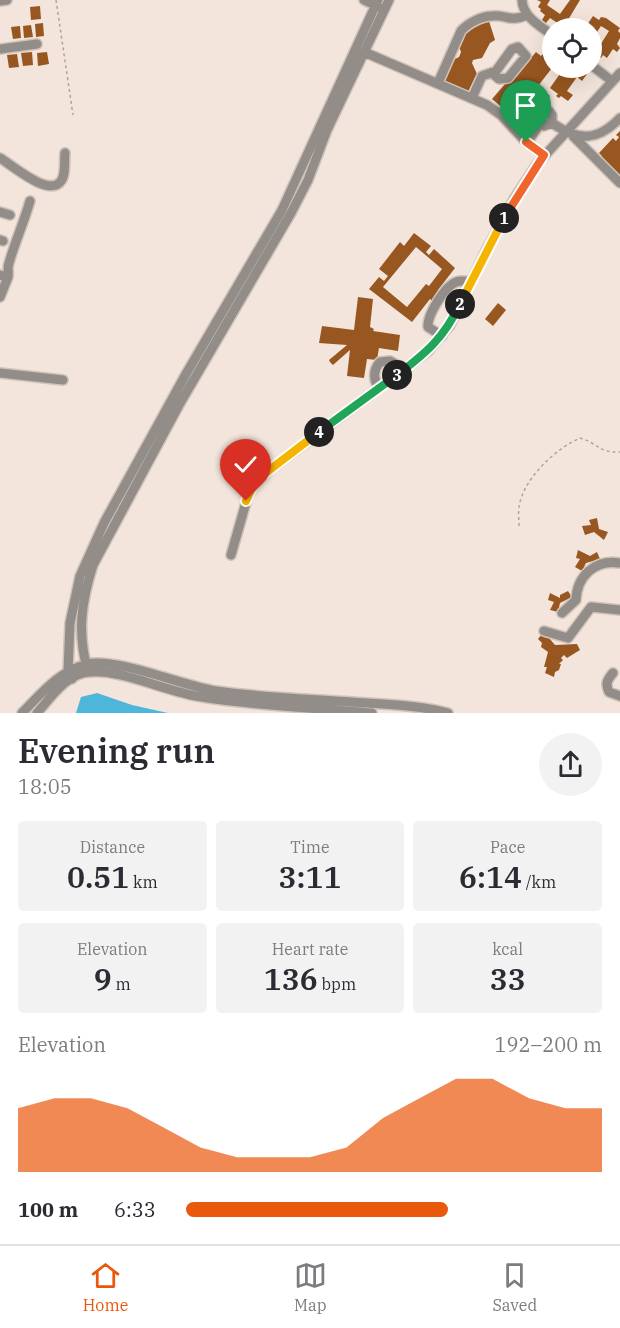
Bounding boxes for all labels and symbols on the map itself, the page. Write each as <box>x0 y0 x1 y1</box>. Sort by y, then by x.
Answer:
pin <box>500 80 551 142</box>
pin: 1 <box>489 203 519 233</box>
pin: 2 <box>445 289 475 319</box>
pin: 3 <box>382 360 412 390</box>
pin: 4 <box>304 417 334 447</box>
pin <box>220 439 271 501</box>

